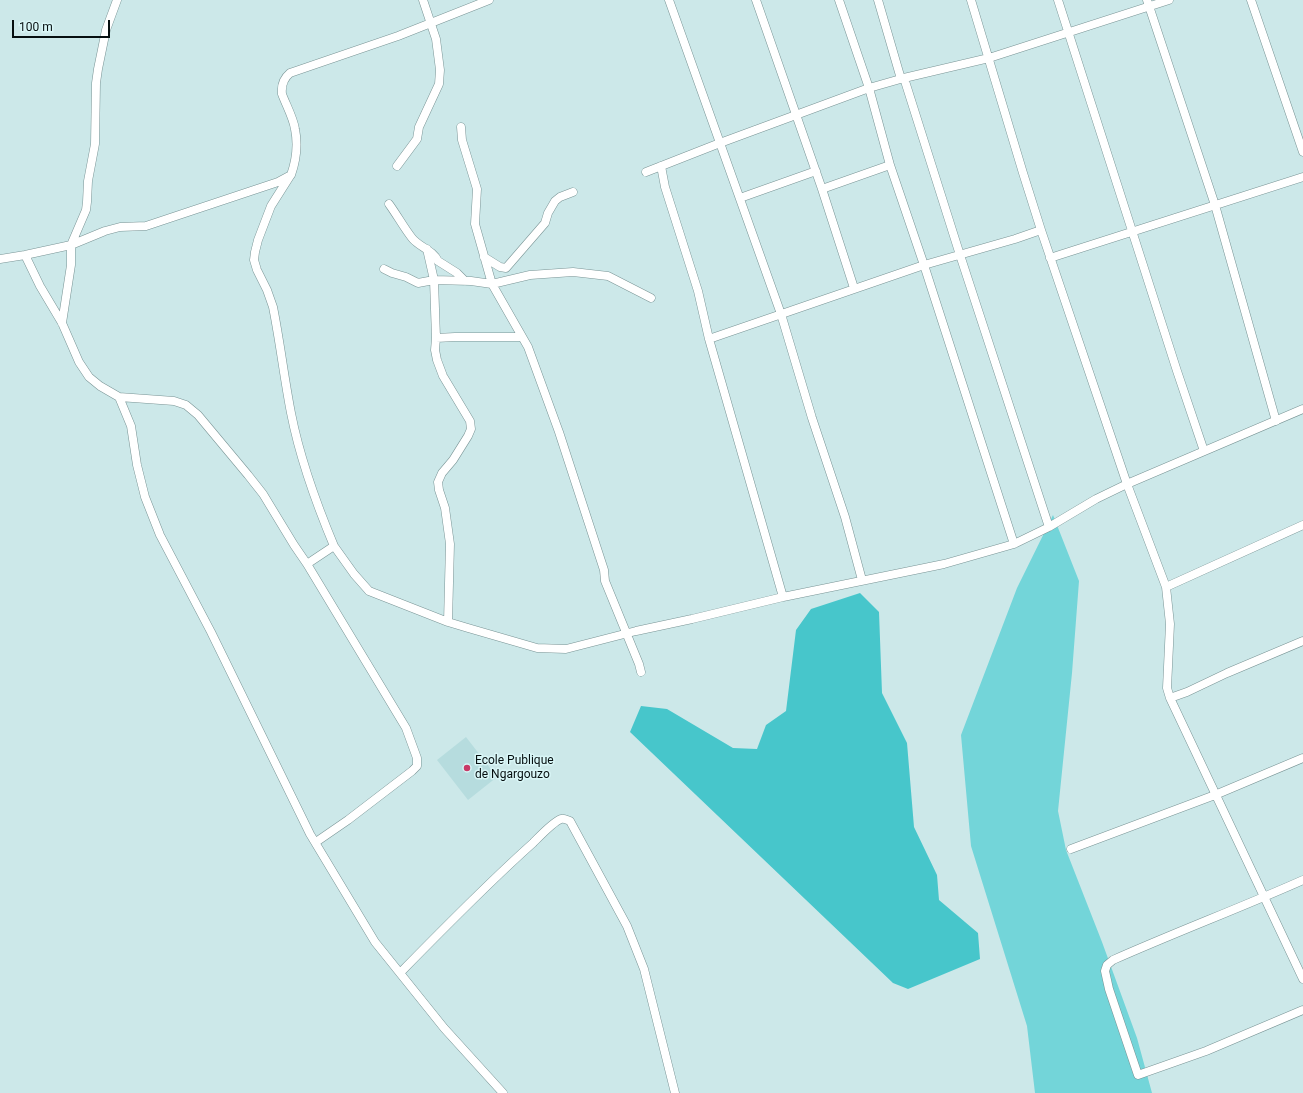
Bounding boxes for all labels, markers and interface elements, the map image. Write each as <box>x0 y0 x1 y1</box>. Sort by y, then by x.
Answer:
scale bar <box>14 12 112 38</box>
text: 100 m <box>19 20 53 34</box>
place label: Ecole Publique de Ngargouzo <box>475 754 554 782</box>
marker: Ecole Publique de Ngargouzo <box>462 763 472 773</box>

